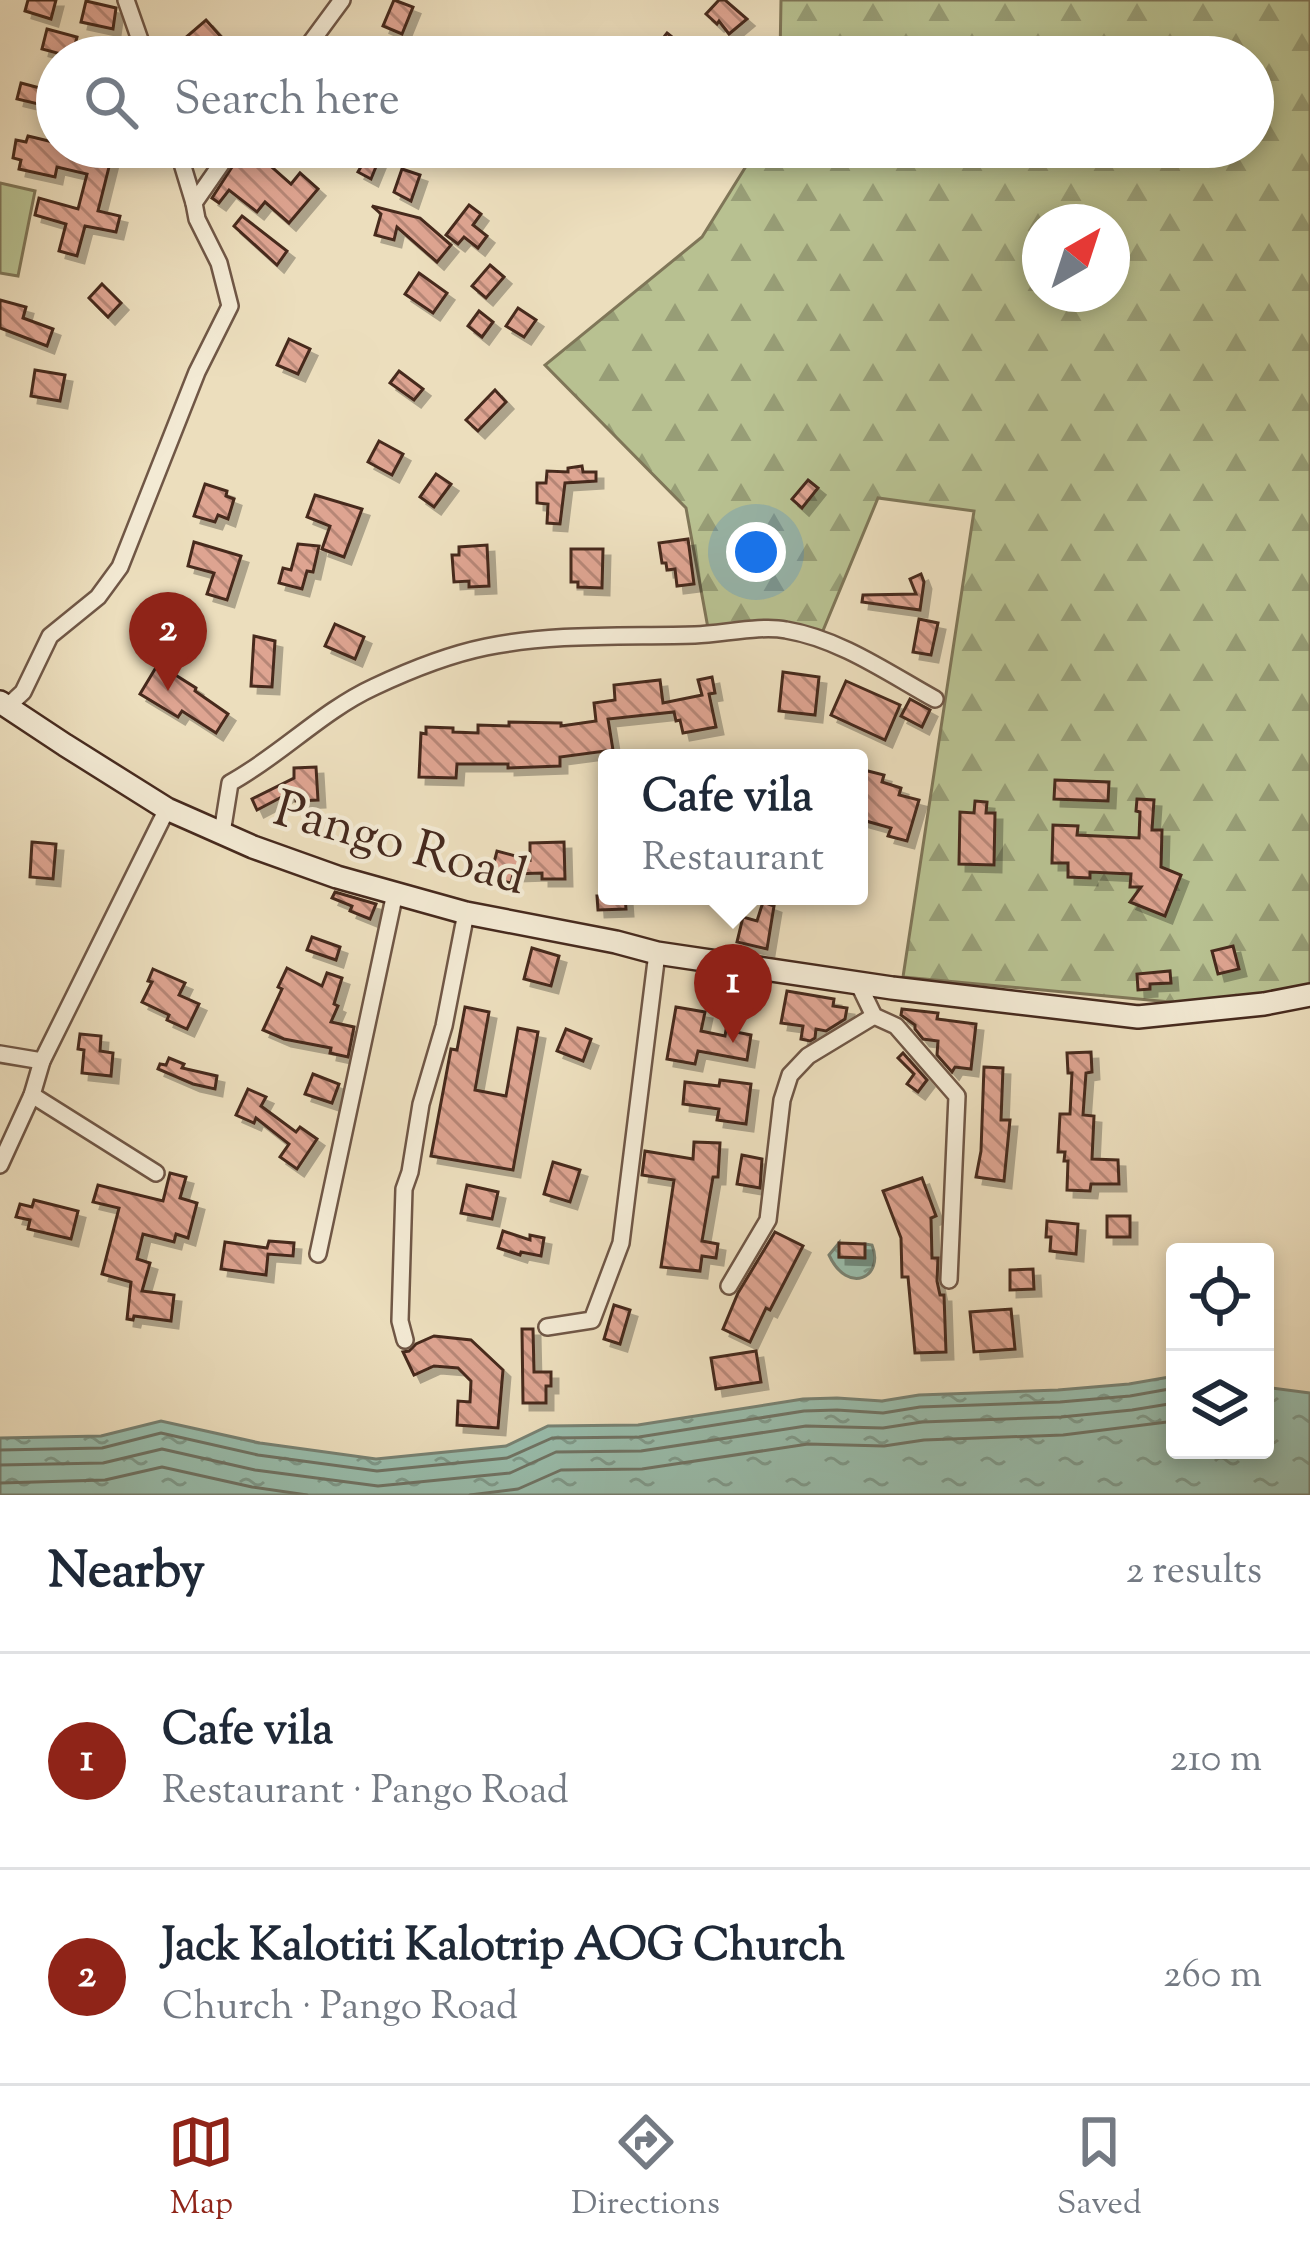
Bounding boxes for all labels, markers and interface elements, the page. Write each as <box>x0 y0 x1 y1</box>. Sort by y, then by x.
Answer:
search box <box>36 36 1274 168</box>
icon: search <box>78 69 144 135</box>
text: Search here <box>174 70 400 135</box>
north arrow <box>1022 204 1130 312</box>
your location <box>726 522 786 582</box>
pin: 2 <box>129 592 207 691</box>
popup <box>598 749 868 905</box>
text: Cafe vila <box>642 767 813 832</box>
street label: Pango Road <box>265 775 534 917</box>
text: Restaurant <box>642 832 824 888</box>
pin: 1 <box>694 944 772 1043</box>
map controls <box>1166 1243 1274 1459</box>
button: locate <box>1166 1243 1274 1351</box>
button: layers <box>1166 1351 1274 1459</box>
text: Nearby <box>48 1537 205 1610</box>
text: 2 results <box>1126 1545 1262 1601</box>
text: Cafe vila <box>162 1700 333 1765</box>
text: 1 <box>80 1733 94 1789</box>
text: 210 m <box>1170 1733 1262 1789</box>
text: Restaurant · Pango Road <box>162 1765 569 1821</box>
text: Jack Kalotiti Kalotrip AOG Church <box>162 1916 845 1981</box>
text: 2 <box>78 1949 96 2005</box>
text: 260 m <box>1163 1949 1262 2005</box>
text: Church · Pango Road <box>162 1981 518 2037</box>
tab: Map <box>168 2109 234 2229</box>
tab: Directions <box>571 2109 720 2229</box>
tab: Saved <box>1057 2109 1142 2229</box>

